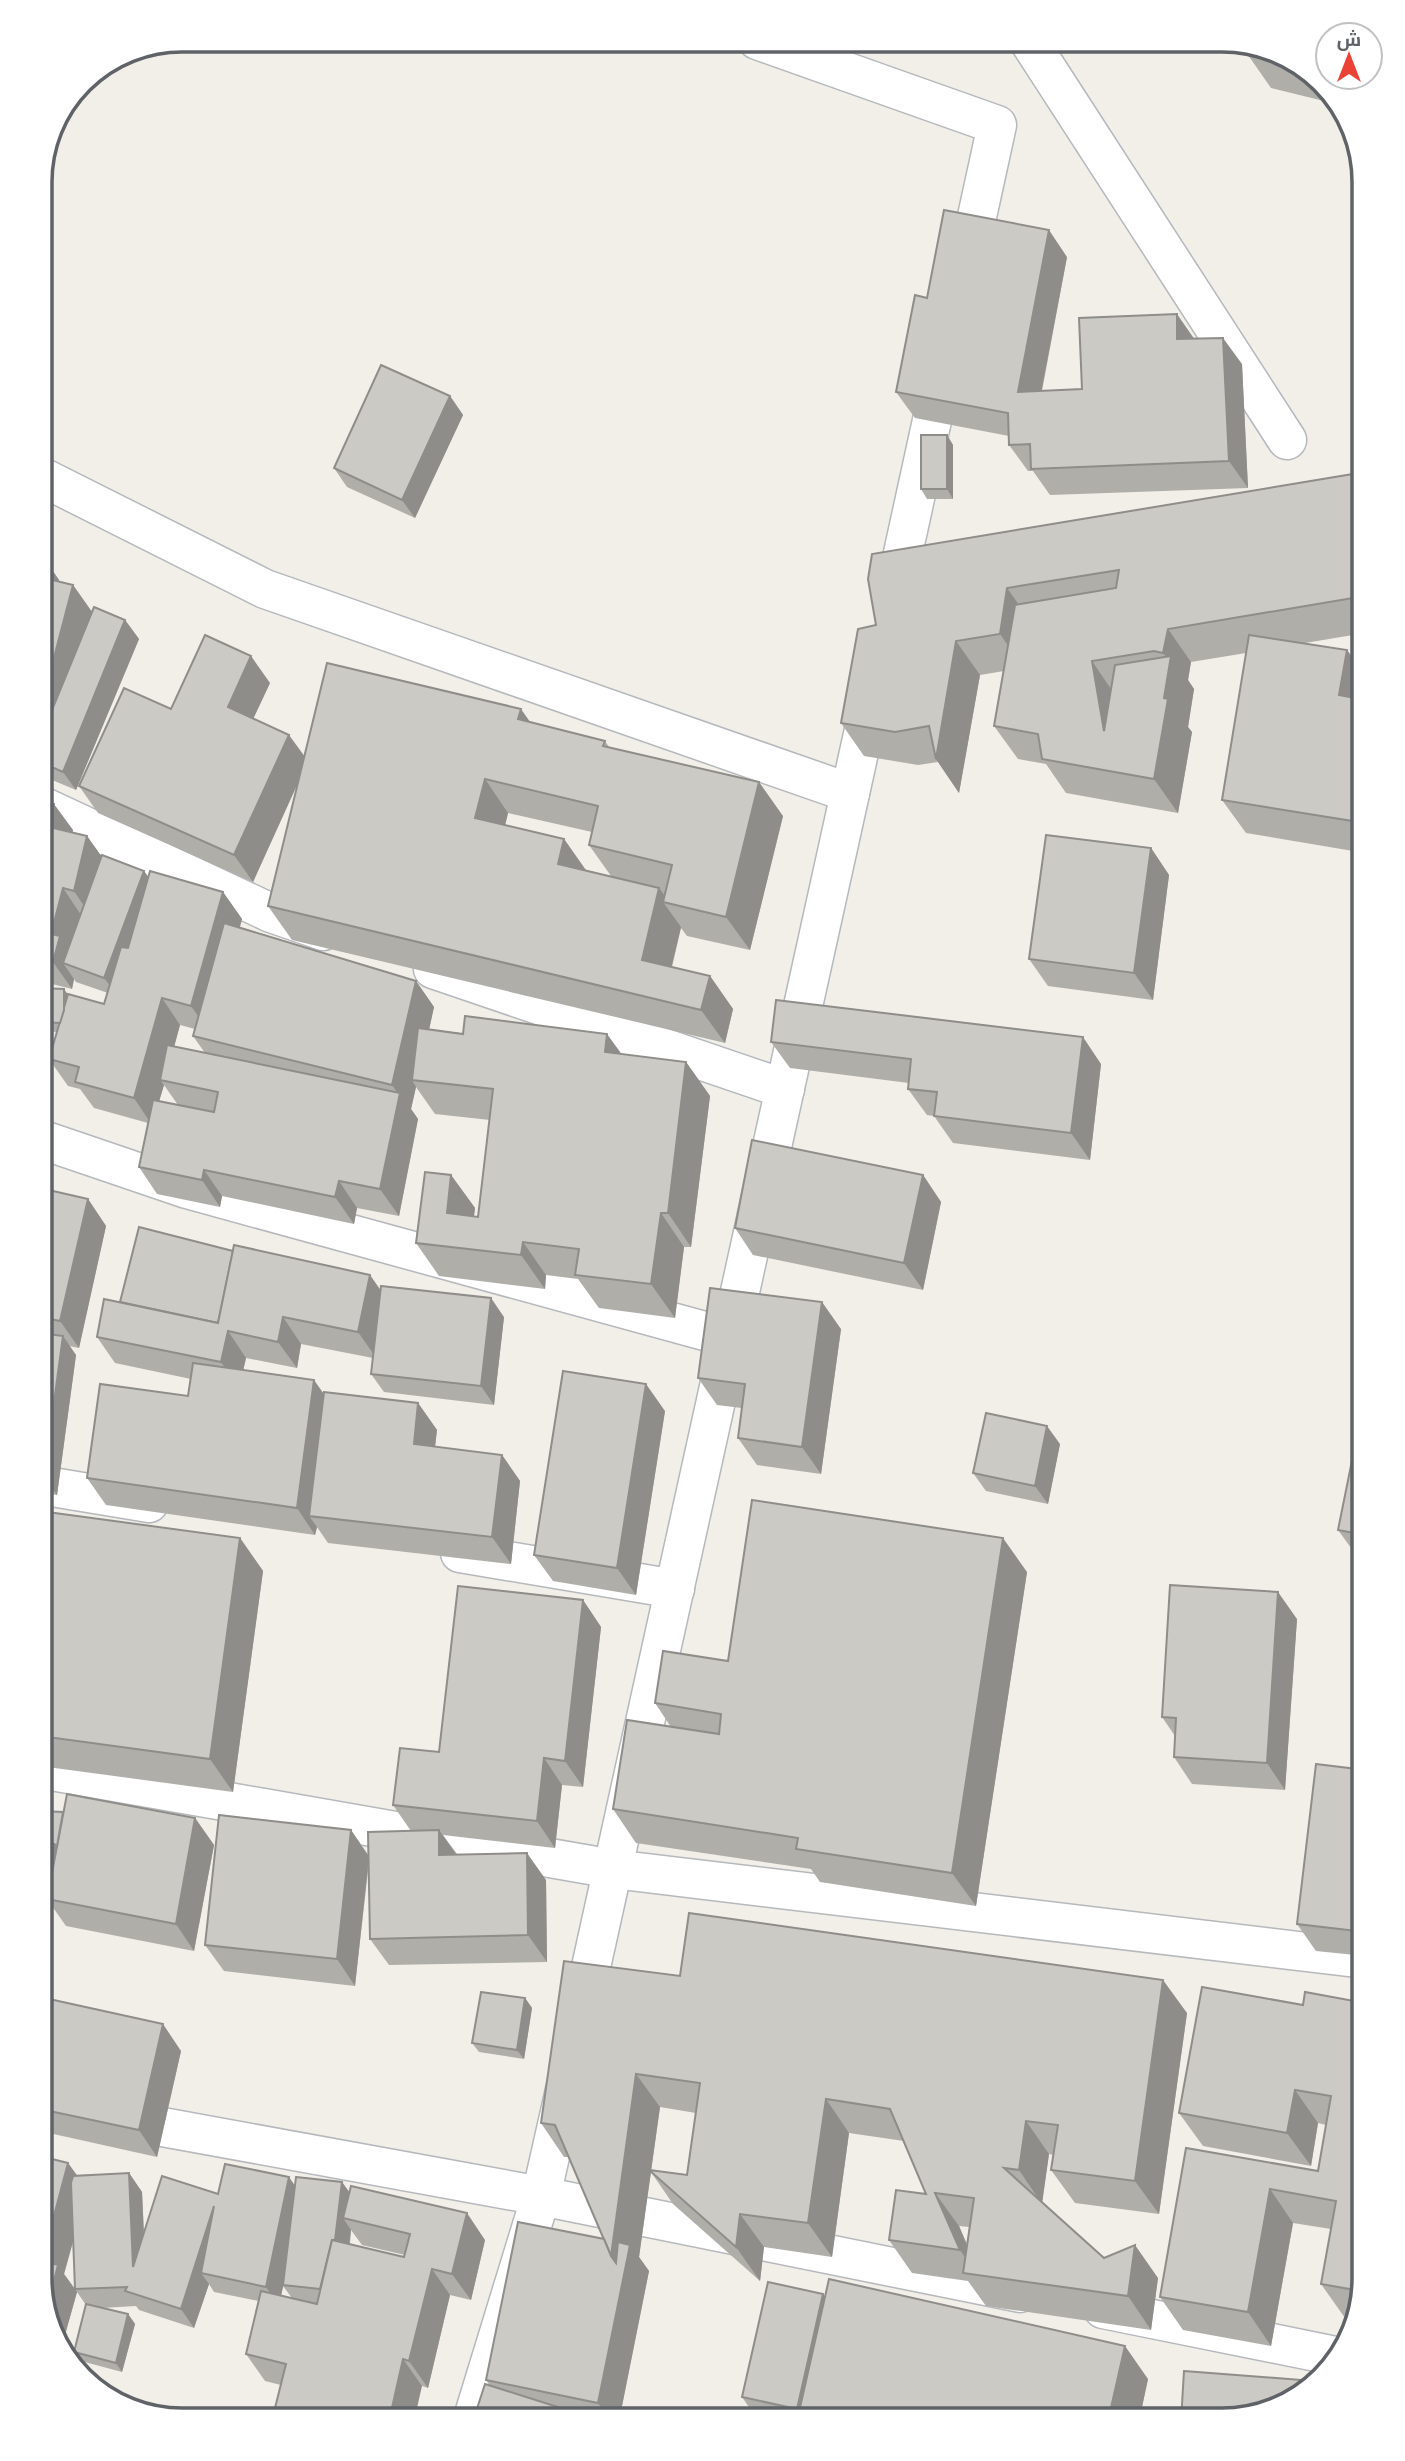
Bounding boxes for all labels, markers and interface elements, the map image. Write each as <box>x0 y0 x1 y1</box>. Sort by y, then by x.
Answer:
north arrow <box>1314 21 1384 91</box>
text: ش <box>1337 27 1361 51</box>

